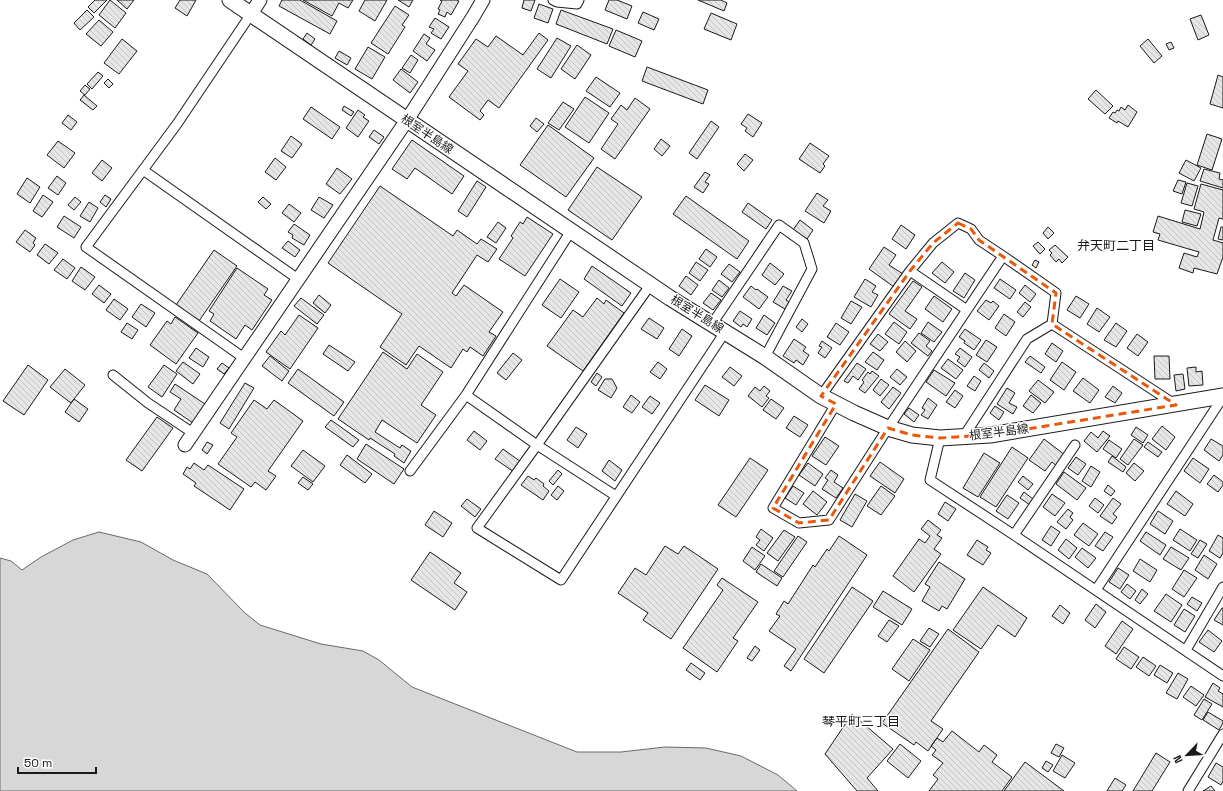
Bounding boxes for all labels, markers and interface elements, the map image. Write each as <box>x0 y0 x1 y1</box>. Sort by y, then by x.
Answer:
street label: 根室半島線 <box>398 111 456 157</box>
district label: 弁天町二丁目 <box>1077 237 1155 254</box>
street label: 根室半島線 <box>667 291 727 337</box>
street label: 根室半島線 <box>968 420 1030 444</box>
district label: 琴平町三丁目 <box>822 713 900 730</box>
north arrow <box>1167 735 1207 775</box>
scale bar <box>18 749 96 775</box>
text: N <box>1170 753 1186 766</box>
text: 50 m <box>24 755 52 771</box>

